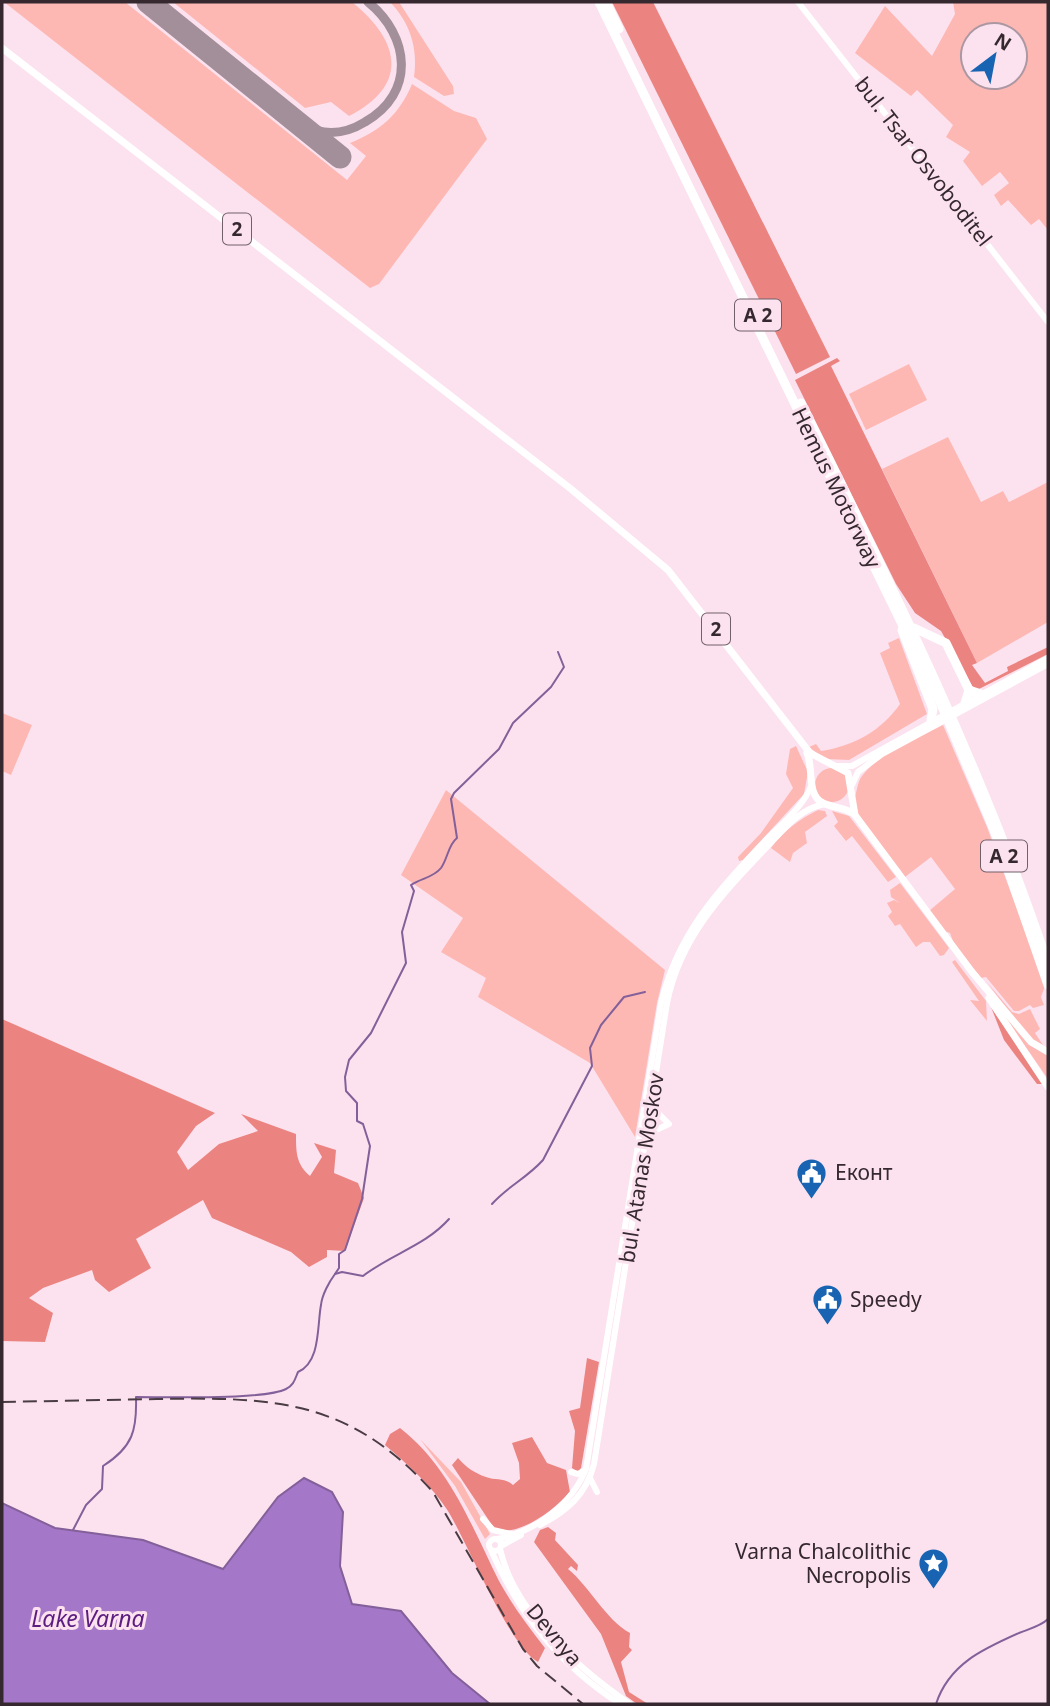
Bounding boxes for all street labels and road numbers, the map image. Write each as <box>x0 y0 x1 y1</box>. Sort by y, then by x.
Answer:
street label: bul. Tsar Osvoboditel <box>849 71 999 252</box>
road number: 2 <box>223 214 251 244</box>
road number: A 2 <box>735 300 781 330</box>
street label: Hemus Motorway <box>786 403 888 573</box>
road number: 2 <box>702 614 730 644</box>
road number: A 2 <box>981 841 1027 872</box>
street label: bul. Atanas Moskov <box>612 1071 670 1265</box>
street label: Devnya <box>521 1597 589 1671</box>

